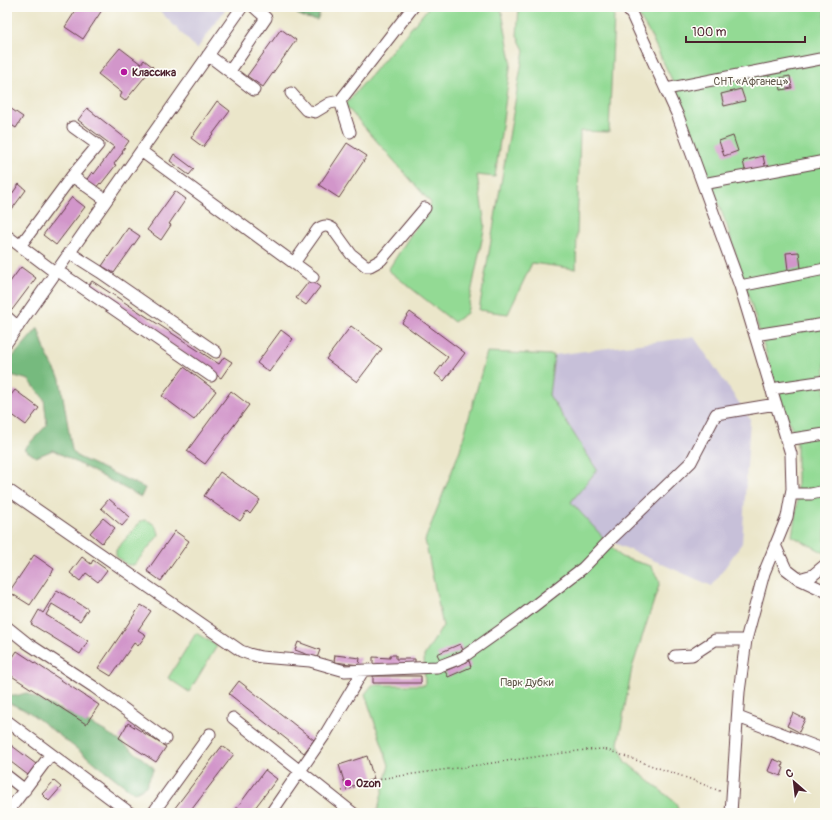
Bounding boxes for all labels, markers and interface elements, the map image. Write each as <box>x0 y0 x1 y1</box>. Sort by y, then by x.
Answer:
scale bar <box>686 18 805 44</box>
text: 100 m <box>692 25 727 40</box>
place label: Классика <box>132 66 176 79</box>
marker: Классика <box>119 67 129 77</box>
park label: СНТ «Афганец» <box>714 75 789 88</box>
park label: Парк Дубки <box>500 676 554 689</box>
north arrow <box>774 762 814 802</box>
text: С <box>783 766 796 781</box>
place label: Ozon <box>356 777 381 790</box>
marker: Ozon <box>343 778 353 788</box>

